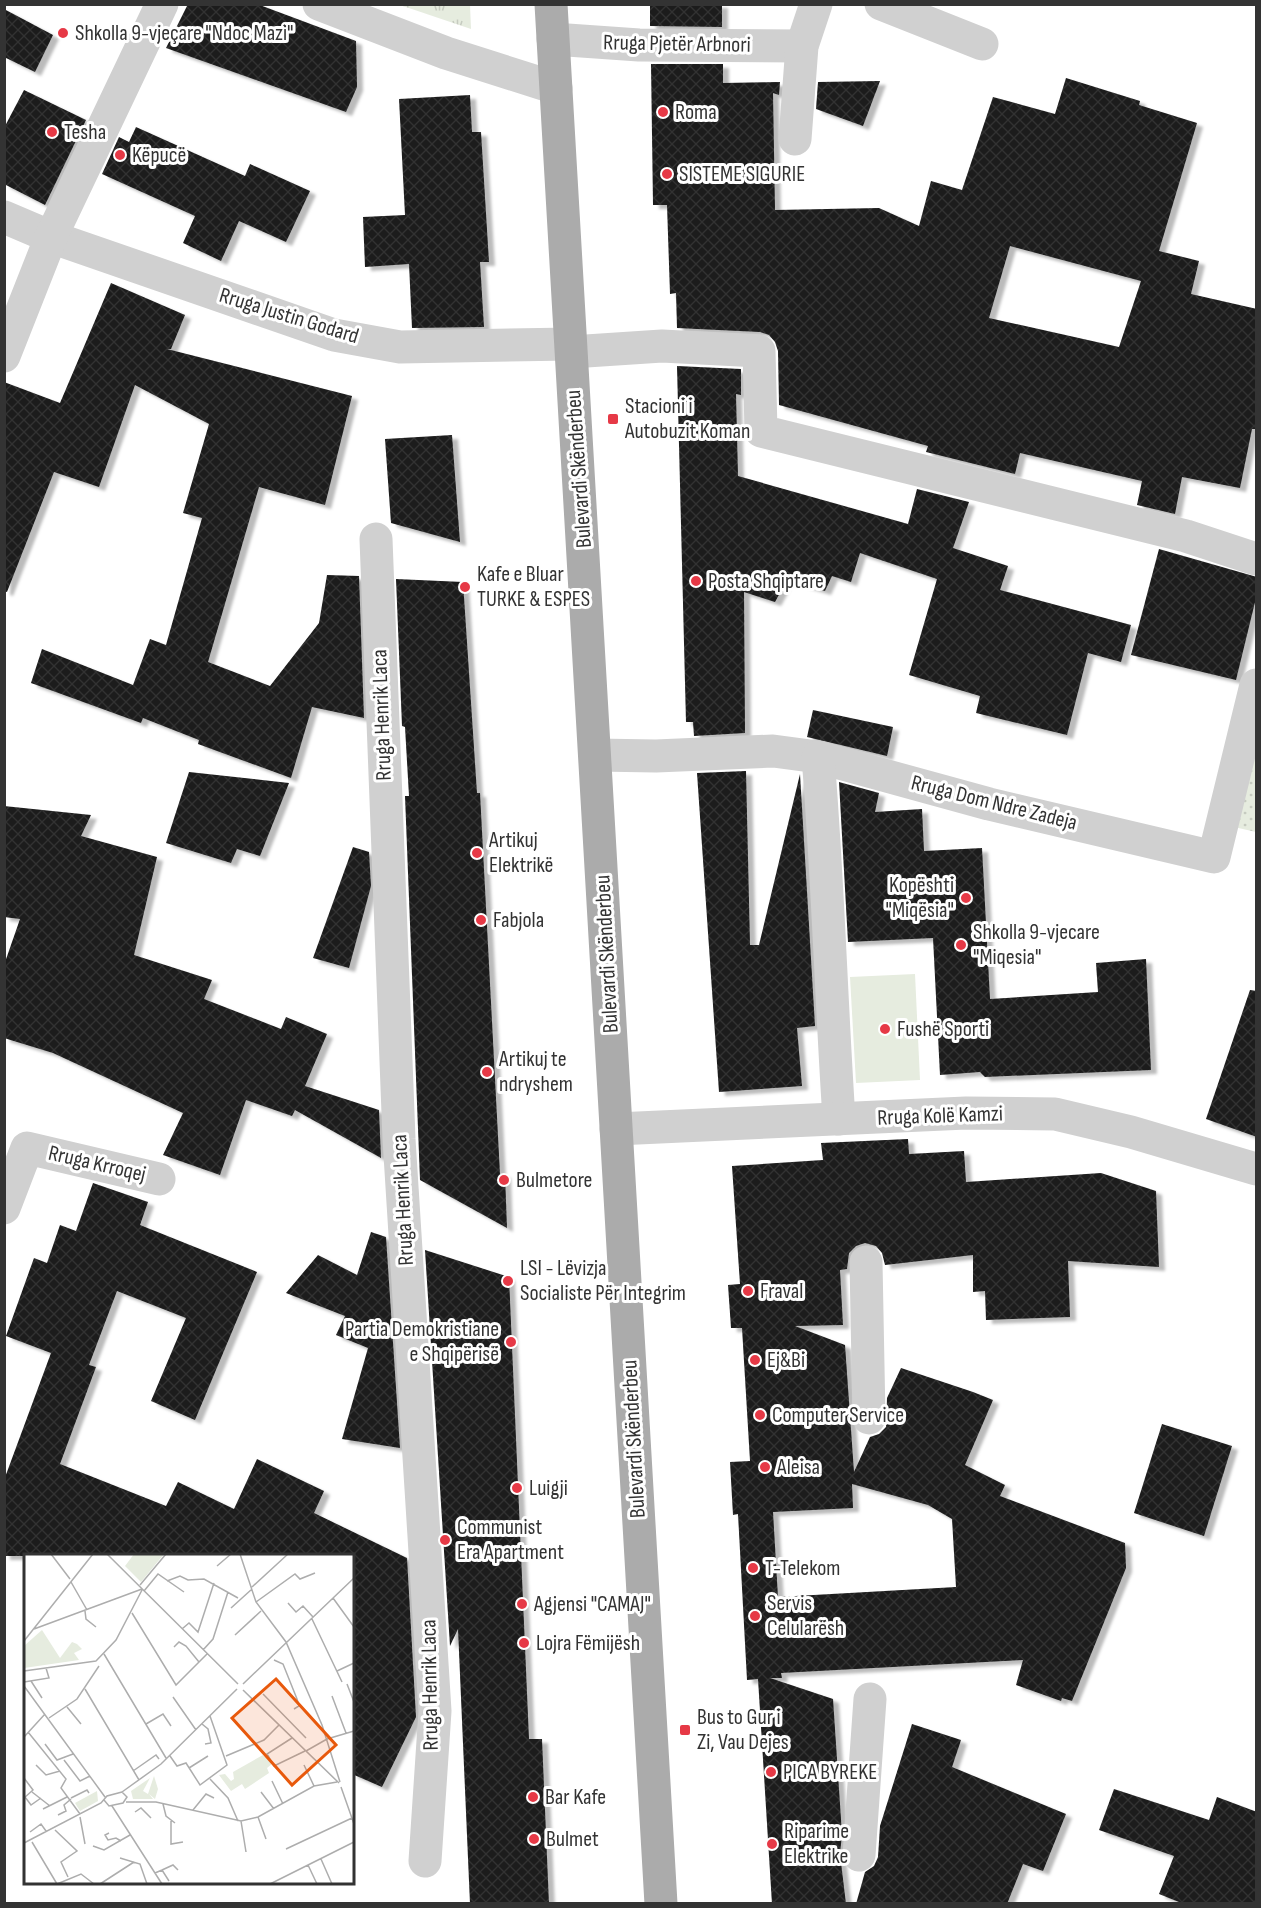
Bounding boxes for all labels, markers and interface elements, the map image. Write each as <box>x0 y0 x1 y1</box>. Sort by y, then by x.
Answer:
place label: Shkolla 9-vjeçare "Ndoc Mazi" <box>75 20 294 47</box>
marker: Shkolla 9-vjeçare "Ndoc Mazi" <box>56 26 70 40</box>
street label: Rruga Pjetër Arbnori <box>603 29 751 59</box>
place label: Roma <box>675 99 717 126</box>
marker: Roma <box>656 105 670 119</box>
place label: Tesha <box>64 119 106 146</box>
marker: Tesha <box>45 125 59 139</box>
place label: Këpucë <box>132 142 186 169</box>
marker: Këpucë <box>113 148 127 162</box>
place label: SISTEME SIGURIE <box>679 161 805 188</box>
marker: SISTEME SIGURIE <box>660 167 674 181</box>
street label: Rruga Justin Godard <box>216 282 362 350</box>
street label: Bulevardi Skënderbeu <box>560 389 598 549</box>
place label: Stacioni i Autobuzit Koman <box>624 393 751 445</box>
marker: Stacioni i Autobuzit Koman <box>606 412 620 426</box>
place label: Kafe e Bluar TURKE & ESPES <box>477 561 590 613</box>
place label: Posta Shqiptare <box>708 568 824 595</box>
marker: Posta Shqiptare <box>689 574 703 588</box>
marker: Kafe e Bluar TURKE & ESPES <box>458 580 472 594</box>
street label: Rruga Henrik Laca <box>366 649 398 781</box>
street label: Rruga Dom Ndre Zadeja <box>908 769 1080 837</box>
place label: Artikuj Elektrikë <box>488 827 553 879</box>
marker: Artikuj Elektrikë <box>470 846 484 860</box>
place label: Kopështi "Miqësia" <box>886 872 954 924</box>
street label: Bulevardi Skënderbeu <box>589 874 625 1034</box>
marker: Kopështi "Miqësia" <box>959 891 973 905</box>
place label: Fabjola <box>493 907 544 934</box>
marker: Fabjola <box>474 913 488 927</box>
place label: Shkolla 9-vjecare "Miqesia" <box>973 919 1100 971</box>
marker: Shkolla 9-vjecare "Miqesia" <box>954 938 968 952</box>
place label: Fushë Sporti <box>897 1016 989 1043</box>
marker: Fushë Sporti <box>878 1022 892 1036</box>
place label: Artikuj te ndryshem <box>498 1046 573 1098</box>
marker: Artikuj te ndryshem <box>480 1065 494 1079</box>
street label: Rruga Kolë Kamzi <box>877 1100 1003 1132</box>
street label: Rruga Henrik Laca <box>386 1134 420 1266</box>
street label: Rruga Krroqej <box>46 1140 148 1188</box>
place label: Bulmetore <box>516 1167 592 1194</box>
marker: Bulmetore <box>497 1173 511 1187</box>
place label: LSI - Lëvizja Socialiste Për Integrim <box>520 1255 686 1307</box>
marker: LSI - Lëvizja Socialiste Për Integrim <box>501 1274 515 1288</box>
place label: Fraval <box>760 1278 803 1305</box>
marker: Fraval <box>741 1284 755 1298</box>
place label: Partia Demokristiane e Shqipërisë <box>345 1316 499 1368</box>
marker: Partia Demokristiane e Shqipërisë <box>504 1335 518 1349</box>
place label: Ej&Bi <box>767 1347 805 1374</box>
marker: Ej&Bi <box>748 1353 762 1367</box>
street label: Bulevardi Skënderbeu <box>616 1359 652 1519</box>
place label: Computer Service <box>772 1402 904 1429</box>
marker: Computer Service <box>753 1408 767 1422</box>
place label: Aleisa <box>776 1454 820 1481</box>
marker: Aleisa <box>758 1460 772 1474</box>
place label: Luigji <box>529 1475 568 1502</box>
marker: Luigji <box>510 1481 524 1495</box>
place label: Communist Era Apartment <box>457 1514 564 1566</box>
marker: Communist Era Apartment <box>438 1533 452 1547</box>
inset map <box>24 1554 354 1884</box>
place label: T-Telekom <box>765 1555 840 1582</box>
marker: T-Telekom <box>746 1561 760 1575</box>
place label: Servis Celularësh <box>767 1590 844 1642</box>
place label: Agjensi "CAMAJ" <box>533 1591 651 1618</box>
marker: Agjensi "CAMAJ" <box>515 1597 529 1611</box>
marker: Servis Celularësh <box>748 1609 762 1623</box>
street label: Rruga Henrik Laca <box>415 1619 445 1751</box>
place label: Lojra Fëmijësh <box>536 1630 640 1657</box>
marker: Lojra Fëmijësh <box>517 1636 531 1650</box>
place label: Bus to Gur i Zi, Vau Dejes <box>697 1704 789 1756</box>
marker: Bus to Gur i Zi, Vau Dejes <box>678 1723 692 1737</box>
place label: PICA BYREKE <box>783 1759 877 1786</box>
marker: PICA BYREKE <box>764 1765 778 1779</box>
place label: Bar Kafe <box>545 1784 606 1811</box>
marker: Bar Kafe <box>526 1790 540 1804</box>
place label: Riparime Elektrike <box>784 1818 849 1870</box>
place label: Bulmet <box>546 1826 599 1853</box>
marker: Bulmet <box>527 1832 541 1846</box>
marker: Riparime Elektrike <box>765 1837 779 1851</box>

